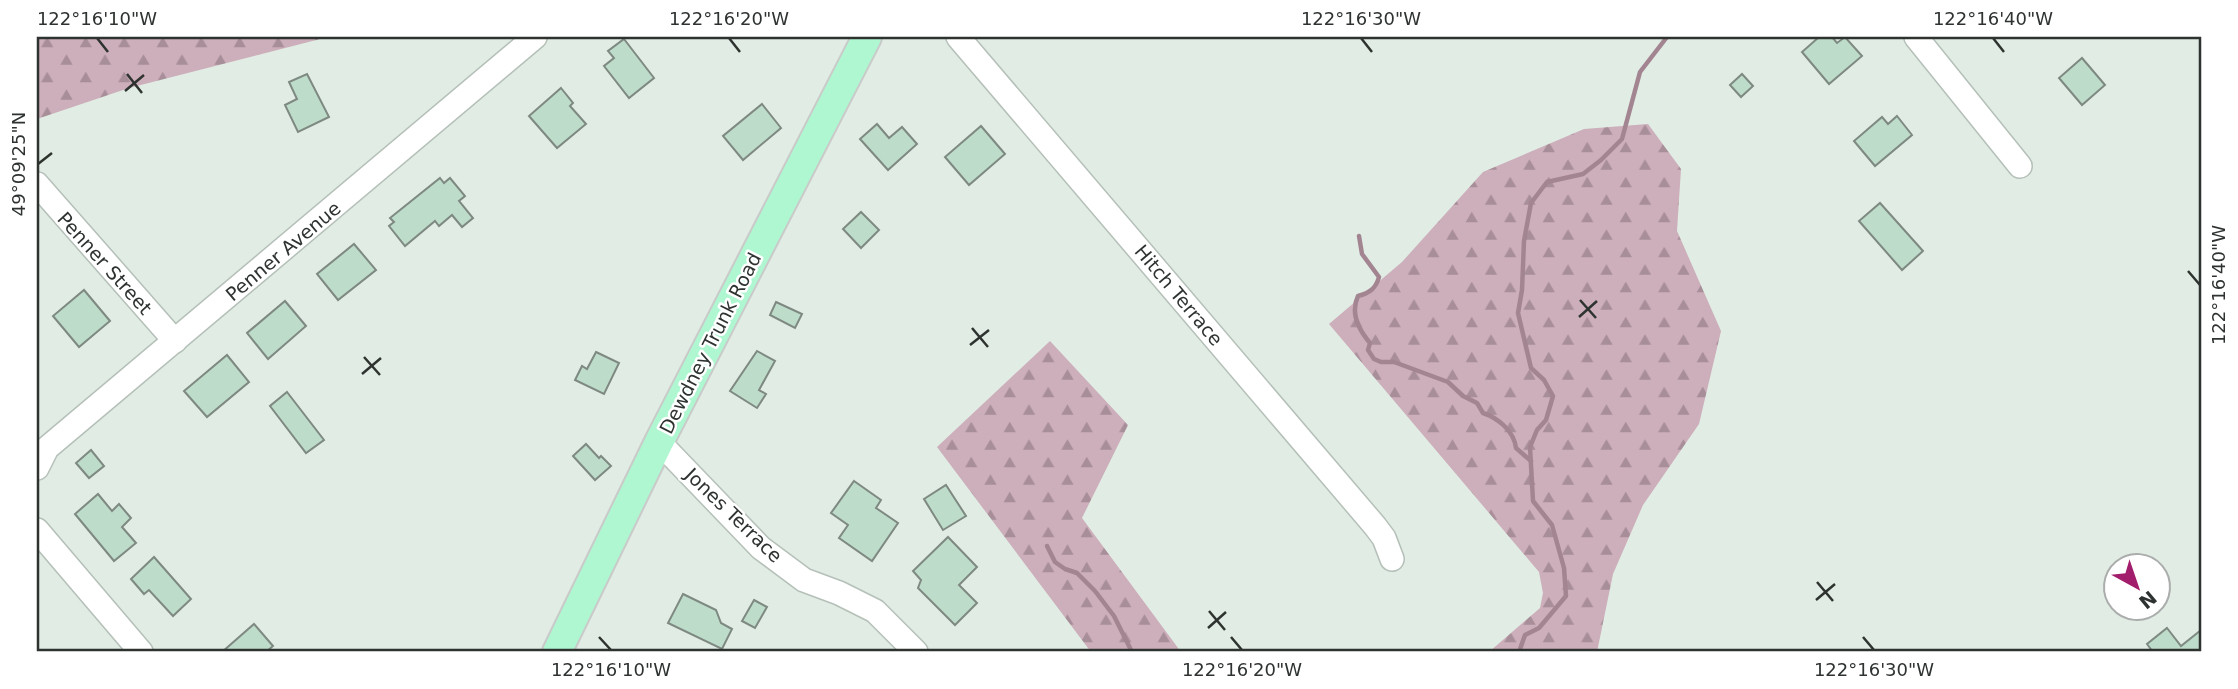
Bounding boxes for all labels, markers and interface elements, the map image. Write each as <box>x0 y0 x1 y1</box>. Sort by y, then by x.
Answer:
text: 122°16'10"W <box>37 8 157 29</box>
text: 122°16'20"W <box>669 8 789 29</box>
text: 122°16'30"W <box>1301 8 1421 29</box>
text: 122°16'40"W <box>1933 8 2053 29</box>
text: 49°09'25"N <box>8 112 29 216</box>
street label: Penner Avenue <box>221 197 345 305</box>
street label: Penner Street <box>53 207 157 319</box>
text: 122°16'40"W <box>2208 225 2229 345</box>
street label: Hitch Terrace <box>1130 240 1228 350</box>
street label: Dewdney Trunk Road <box>655 249 765 437</box>
street label: Jones Terrace <box>680 463 787 567</box>
north arrow <box>2102 552 2172 622</box>
text: N <box>2135 586 2161 614</box>
text: 122°16'10"W <box>551 659 671 680</box>
text: 122°16'20"W <box>1182 659 1302 680</box>
text: 122°16'30"W <box>1814 659 1934 680</box>

